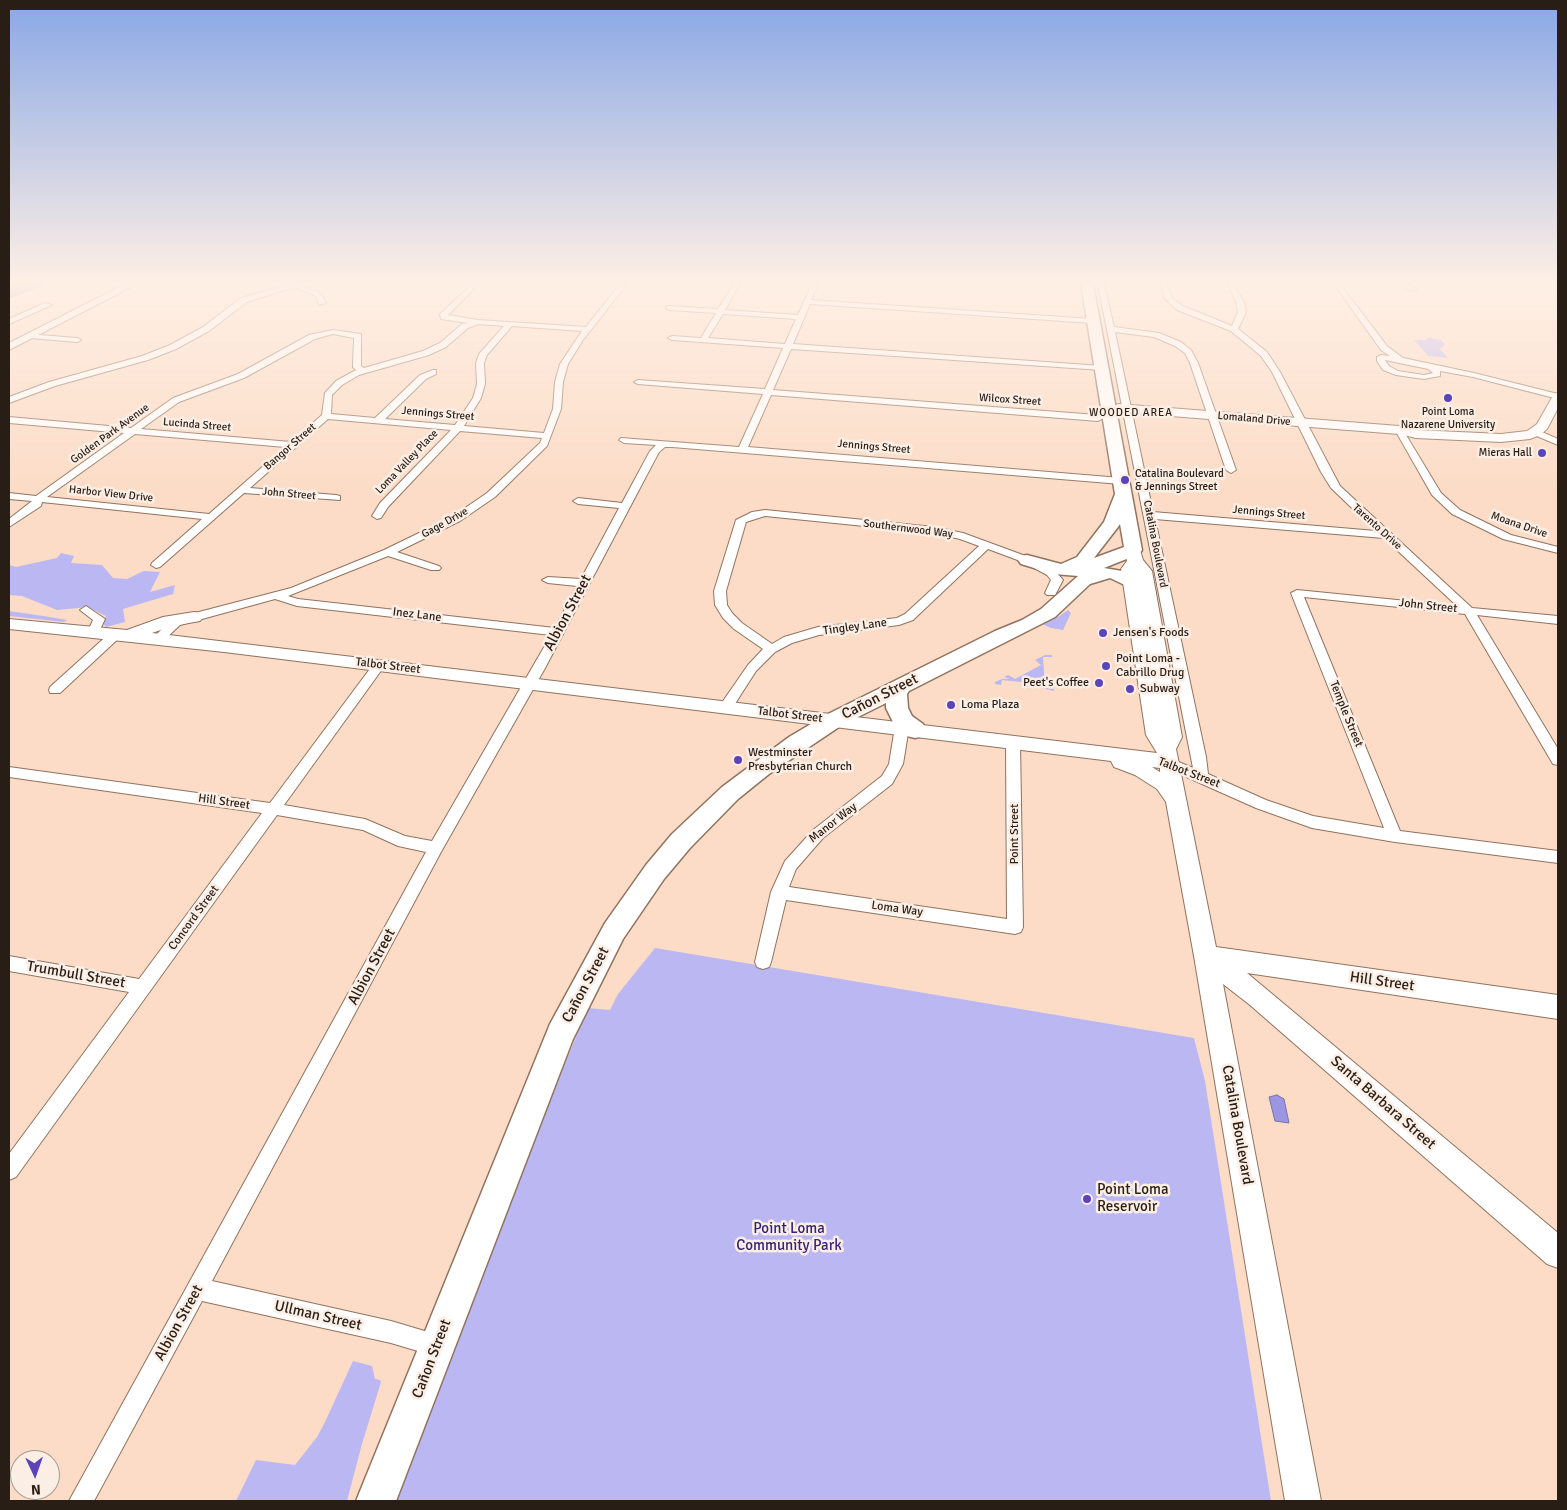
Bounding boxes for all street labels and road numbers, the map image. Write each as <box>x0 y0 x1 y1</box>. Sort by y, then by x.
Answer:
street label: Wilcox Street <box>978 391 1042 409</box>
street label: Golden Park Avenue <box>68 401 152 467</box>
street label: Jennings Street <box>401 404 475 424</box>
street label: Lomaland Drive <box>1217 409 1291 429</box>
street label: Lucinda Street <box>162 415 232 435</box>
street label: Bangor Street <box>261 421 319 473</box>
street label: Loma Valley Place <box>373 427 441 497</box>
street label: Jennings Street <box>837 437 911 457</box>
street label: Harbor View Drive <box>68 483 154 505</box>
street label: John Street <box>262 485 316 503</box>
street label: Catalina Boulevard <box>1140 499 1170 589</box>
street label: Tarento Drive <box>1350 501 1404 553</box>
street label: Jennings Street <box>1232 503 1306 523</box>
street label: Gage Drive <box>420 505 470 541</box>
street label: Moana Drive <box>1489 509 1549 541</box>
street label: Southernwood Way <box>862 517 954 541</box>
street label: Albion Street <box>540 572 596 654</box>
street label: John Street <box>1398 596 1458 616</box>
street label: Inez Lane <box>392 605 442 625</box>
street label: Tingley Lane <box>822 615 888 639</box>
street label: Talbot Street <box>355 655 421 677</box>
street label: Cañon Street <box>839 670 921 724</box>
street label: Temple Street <box>1326 679 1366 749</box>
street label: Talbot Street <box>757 704 823 726</box>
street label: Talbot Street <box>1156 755 1222 791</box>
street label: Hill Street <box>197 791 251 813</box>
street label: Manor Way <box>806 800 860 846</box>
street label: Point Street <box>1008 804 1022 864</box>
street label: Concord Street <box>166 883 222 953</box>
street label: Loma Way <box>870 898 924 920</box>
street label: Albion Street <box>344 926 400 1008</box>
street label: Cañon Street <box>559 944 613 1026</box>
street label: Trumbull Street <box>25 957 127 993</box>
street label: Hill Street <box>1348 969 1416 995</box>
street label: Santa Barbara Street <box>1327 1052 1439 1154</box>
street label: Catalina Boulevard <box>1218 1064 1256 1186</box>
street label: Albion Street <box>151 1282 207 1364</box>
street label: Ullman Street <box>273 1297 363 1335</box>
street label: Cañon Street <box>409 1317 455 1401</box>

